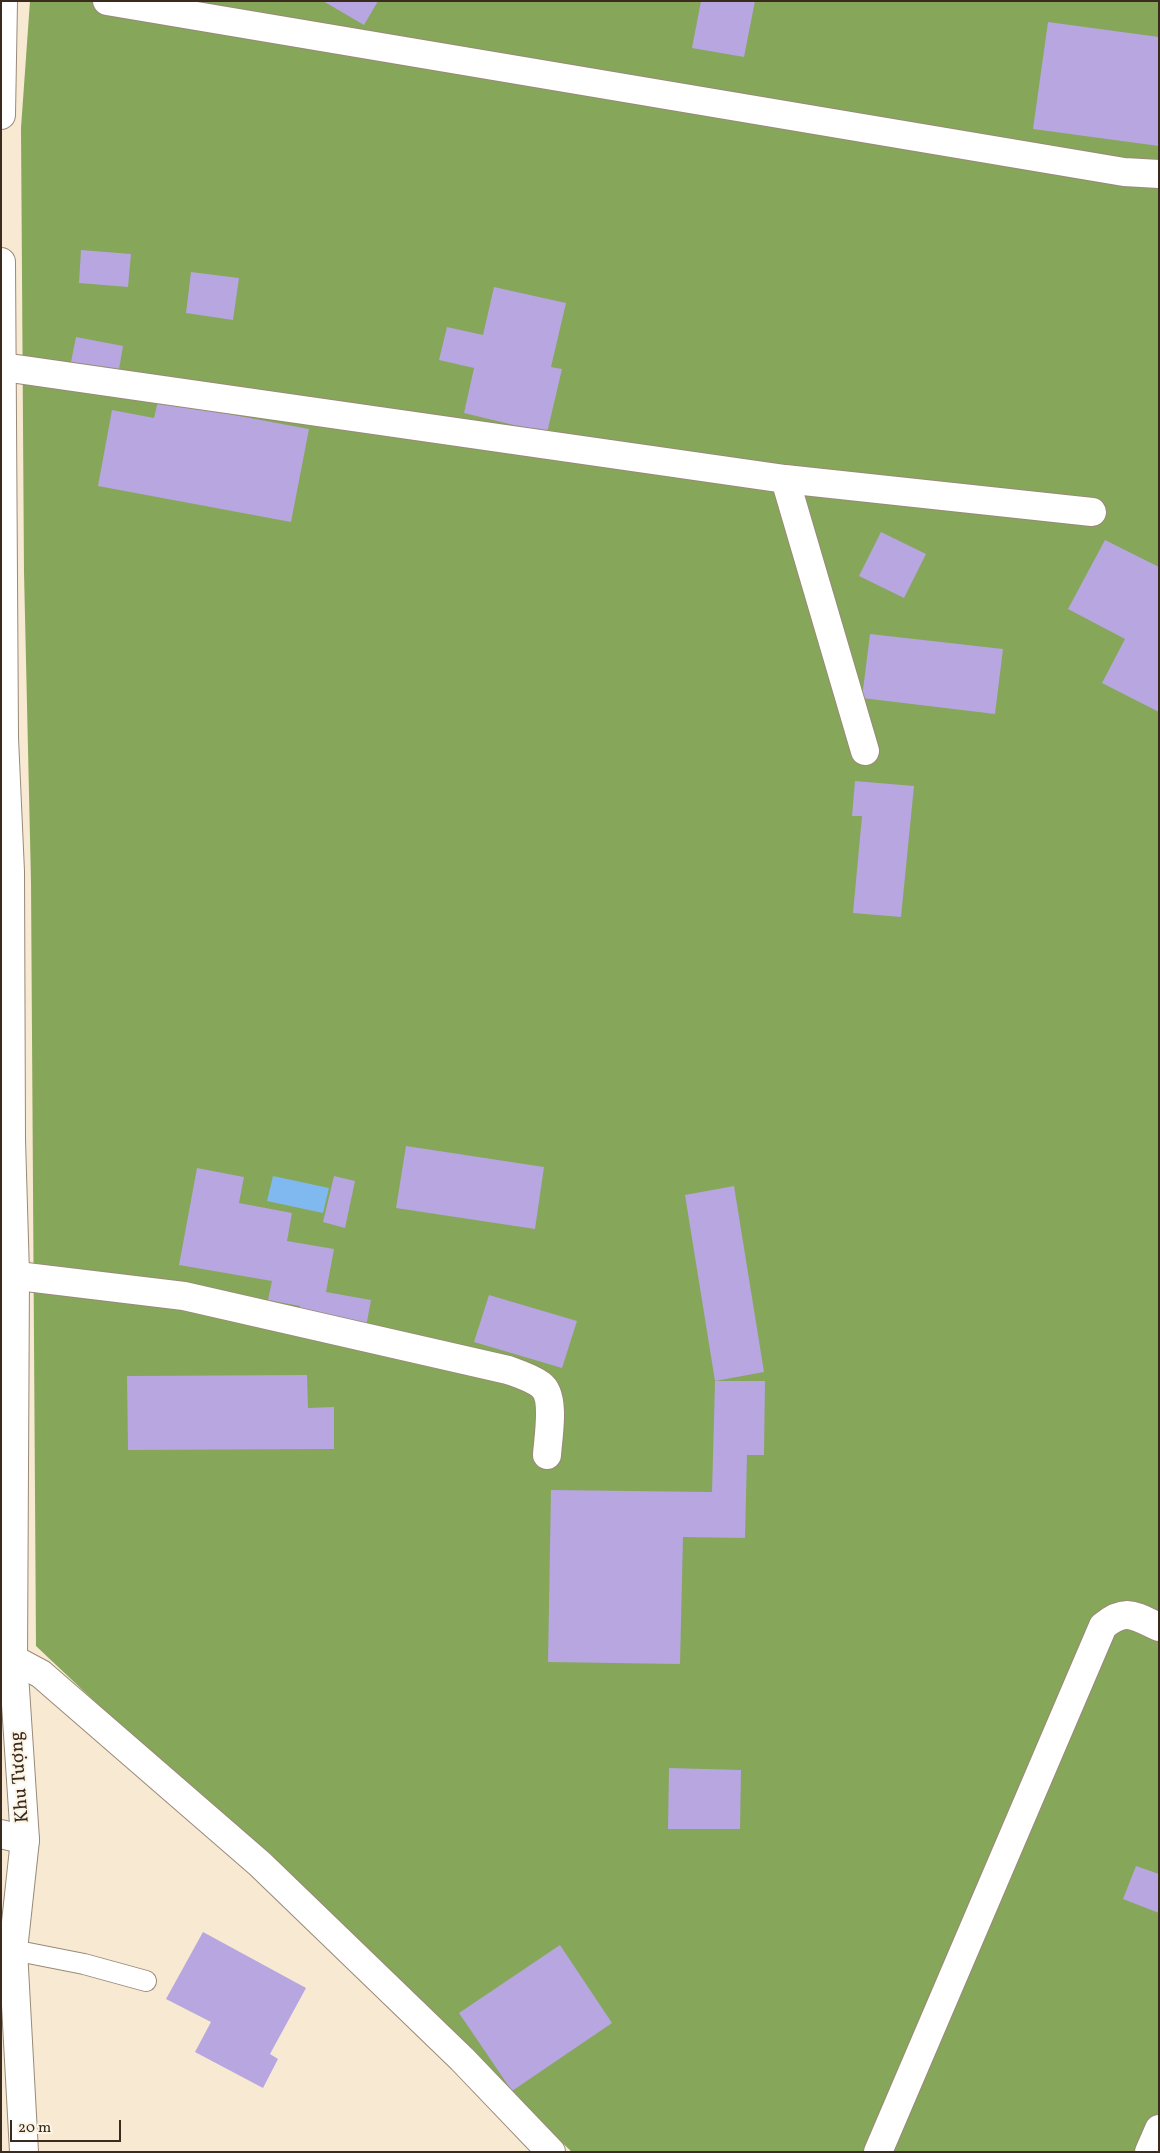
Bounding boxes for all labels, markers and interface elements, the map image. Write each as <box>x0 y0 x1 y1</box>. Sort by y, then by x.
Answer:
street label: Khu Tượng <box>6 1730 36 1824</box>
scale bar <box>12 2110 124 2142</box>
text: 20 m <box>18 2118 51 2139</box>

